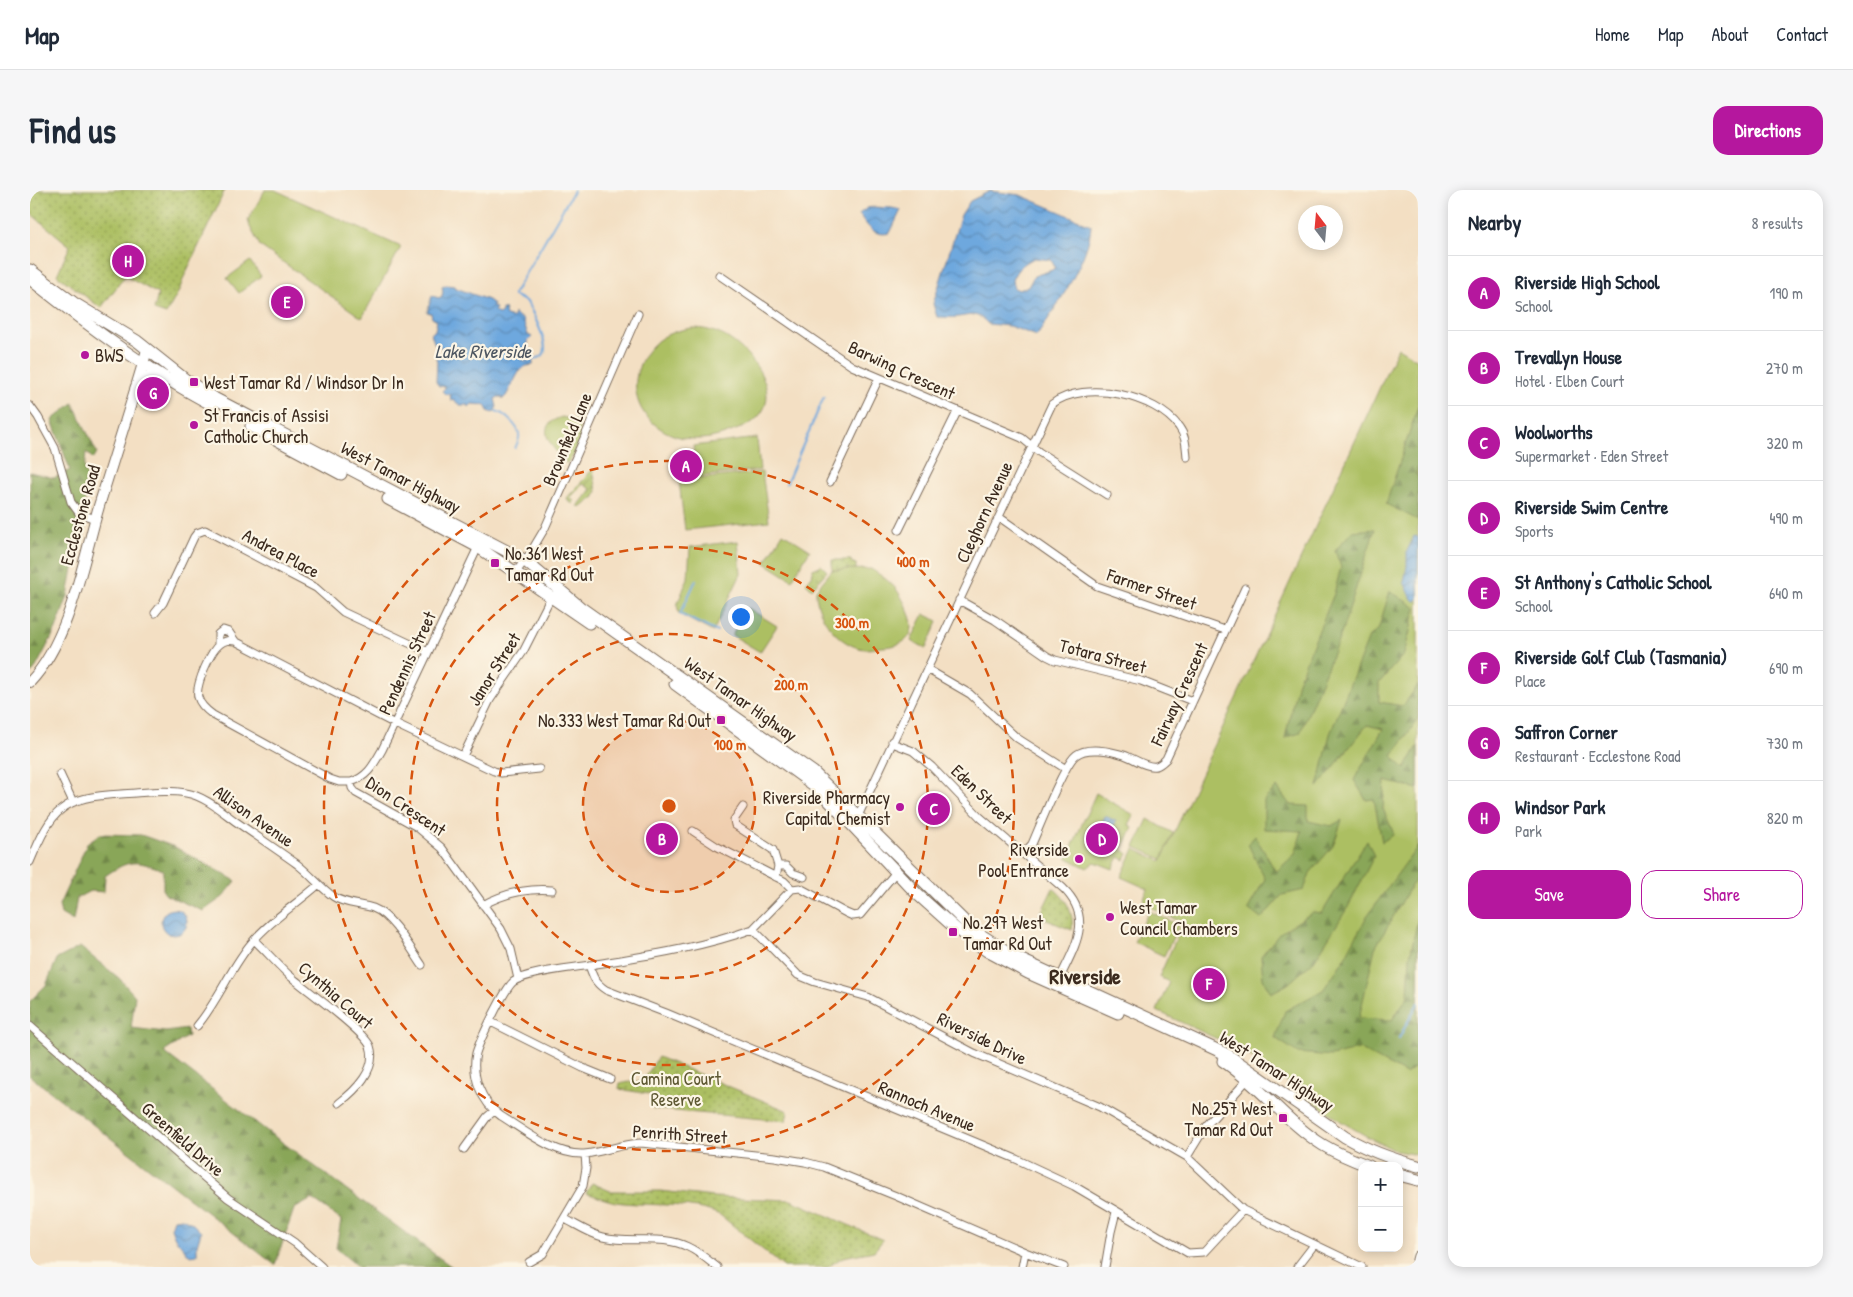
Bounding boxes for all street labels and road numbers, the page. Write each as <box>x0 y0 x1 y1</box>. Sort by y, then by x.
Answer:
street label: Barwing Crescent <box>845 334 960 406</box>
street label: Brownfield Lane <box>536 388 598 490</box>
street label: West Tamar Highway <box>337 435 466 519</box>
street label: Cleghorn Avenue <box>950 457 1018 567</box>
street label: Ecclestone Road <box>54 462 106 568</box>
street label: Andrea Place <box>238 522 324 584</box>
street label: Farmer Street <box>1103 562 1201 616</box>
street label: Pendennis Street <box>372 606 442 719</box>
street label: Janor Street <box>462 627 527 710</box>
street label: Totara Street <box>1057 632 1150 680</box>
street label: Fairway Crescent <box>1144 638 1214 751</box>
street label: West Tamar Highway <box>680 651 803 747</box>
street label: Eden Street <box>946 758 1019 830</box>
street label: Dion Crescent <box>361 770 452 842</box>
street label: Allison Avenue <box>209 779 299 853</box>
street label: Cynthia Court <box>293 955 380 1035</box>
street label: Riverside Drive <box>933 1006 1031 1070</box>
street label: West Tamar Highway <box>1215 1024 1340 1118</box>
street label: Rannoch Avenue <box>875 1074 979 1138</box>
street label: Greenfield Drive <box>136 1096 230 1182</box>
street label: Penrith Street <box>632 1118 729 1150</box>

